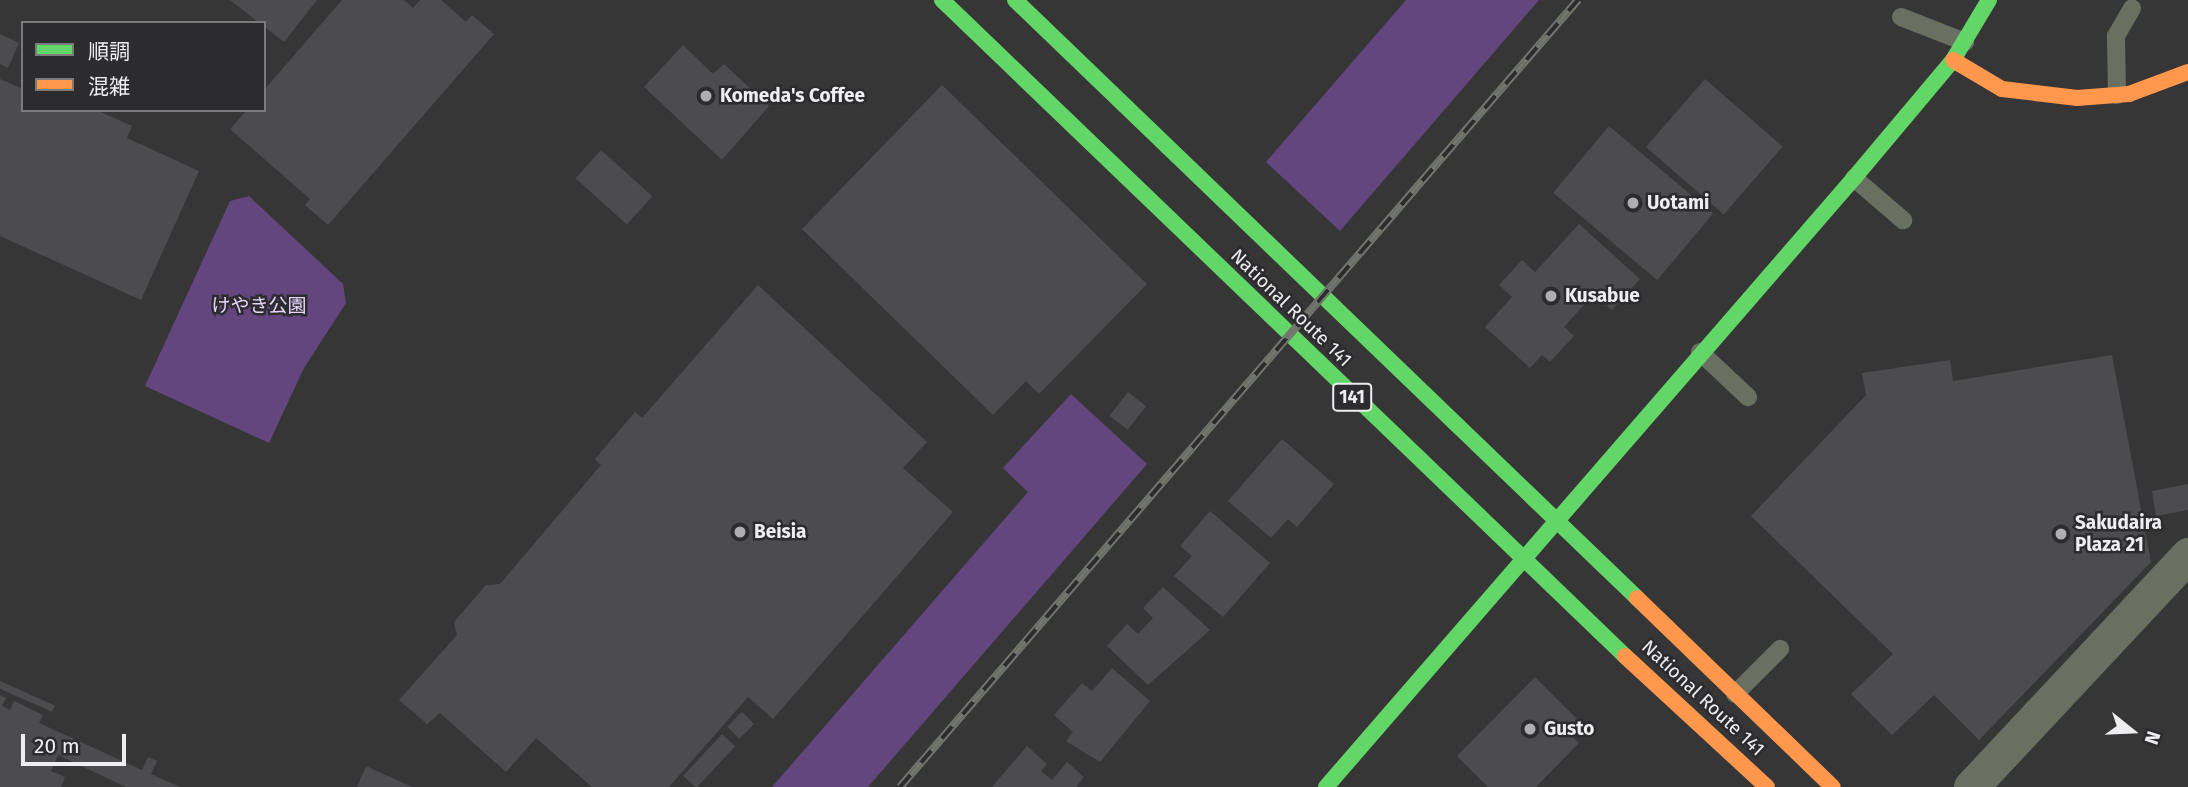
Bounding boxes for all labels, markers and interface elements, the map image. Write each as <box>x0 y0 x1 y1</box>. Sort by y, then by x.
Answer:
legend <box>21 21 266 112</box>
text: 順調 <box>88 39 130 65</box>
text: 混雑 <box>88 74 130 100</box>
place label: Komeda's Coffee <box>720 85 865 107</box>
marker: Komeda's Coffee <box>698 88 714 104</box>
place label: Uotami <box>1647 192 1709 214</box>
marker: Uotami <box>1625 195 1641 211</box>
street label: National Route 141 <box>1226 244 1356 372</box>
place label: Kusabue <box>1565 285 1640 307</box>
marker: Kusabue <box>1543 288 1559 304</box>
park label: けやき公園 <box>212 295 306 317</box>
road number: 141 <box>1331 382 1373 412</box>
place label: Sakudaira Plaza 21 <box>2075 512 2162 556</box>
place label: Beisia <box>754 521 807 543</box>
marker: Beisia <box>732 524 748 540</box>
marker: Sakudaira Plaza 21 <box>2053 526 2069 542</box>
street label: National Route 141 <box>1637 635 1769 761</box>
north arrow <box>2097 696 2167 766</box>
place label: Gusto <box>1544 718 1594 740</box>
scale bar <box>24 720 130 764</box>
marker: Gusto <box>1522 721 1538 737</box>
text: N <box>2140 728 2165 747</box>
text: 20 m <box>34 733 80 759</box>

